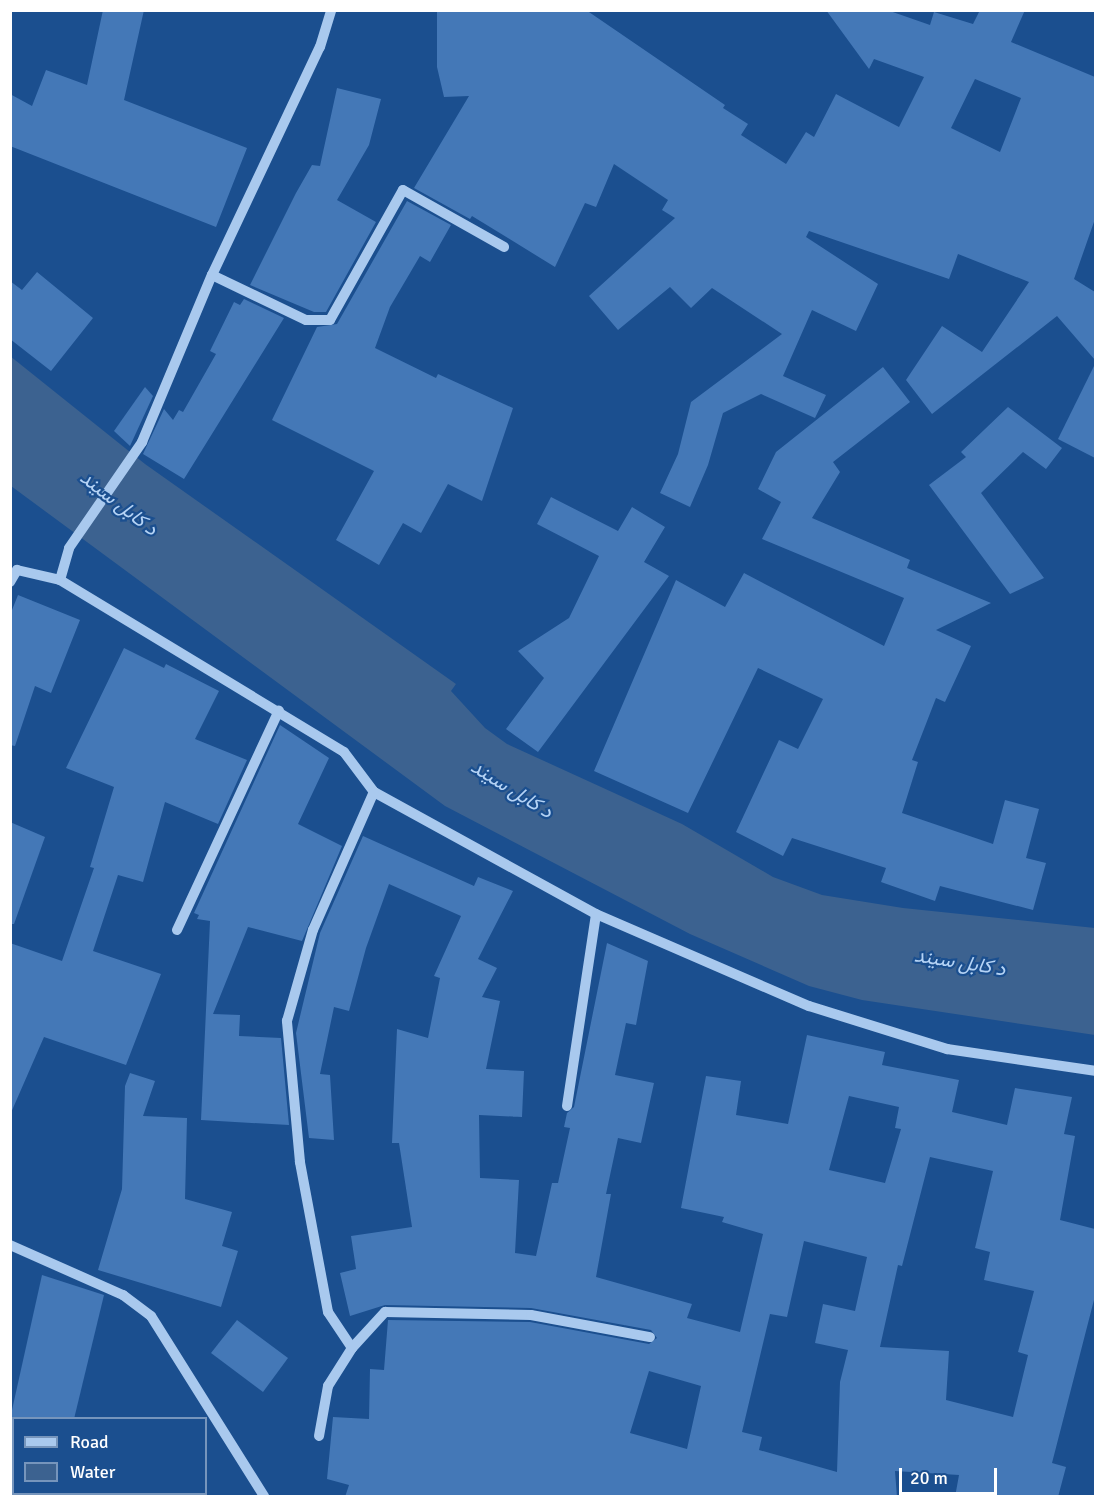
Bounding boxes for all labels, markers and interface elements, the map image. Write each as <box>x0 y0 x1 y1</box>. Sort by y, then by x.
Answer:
water label: د کابل سيند <box>75 465 163 541</box>
water label: د کابل سيند <box>467 754 557 824</box>
water label: د کابل سيند <box>913 943 1007 981</box>
legend <box>12 1417 207 1495</box>
text: Road <box>70 1431 109 1453</box>
scale bar <box>902 1456 1000 1494</box>
text: Water <box>70 1461 115 1483</box>
text: 20 m <box>910 1467 948 1489</box>

